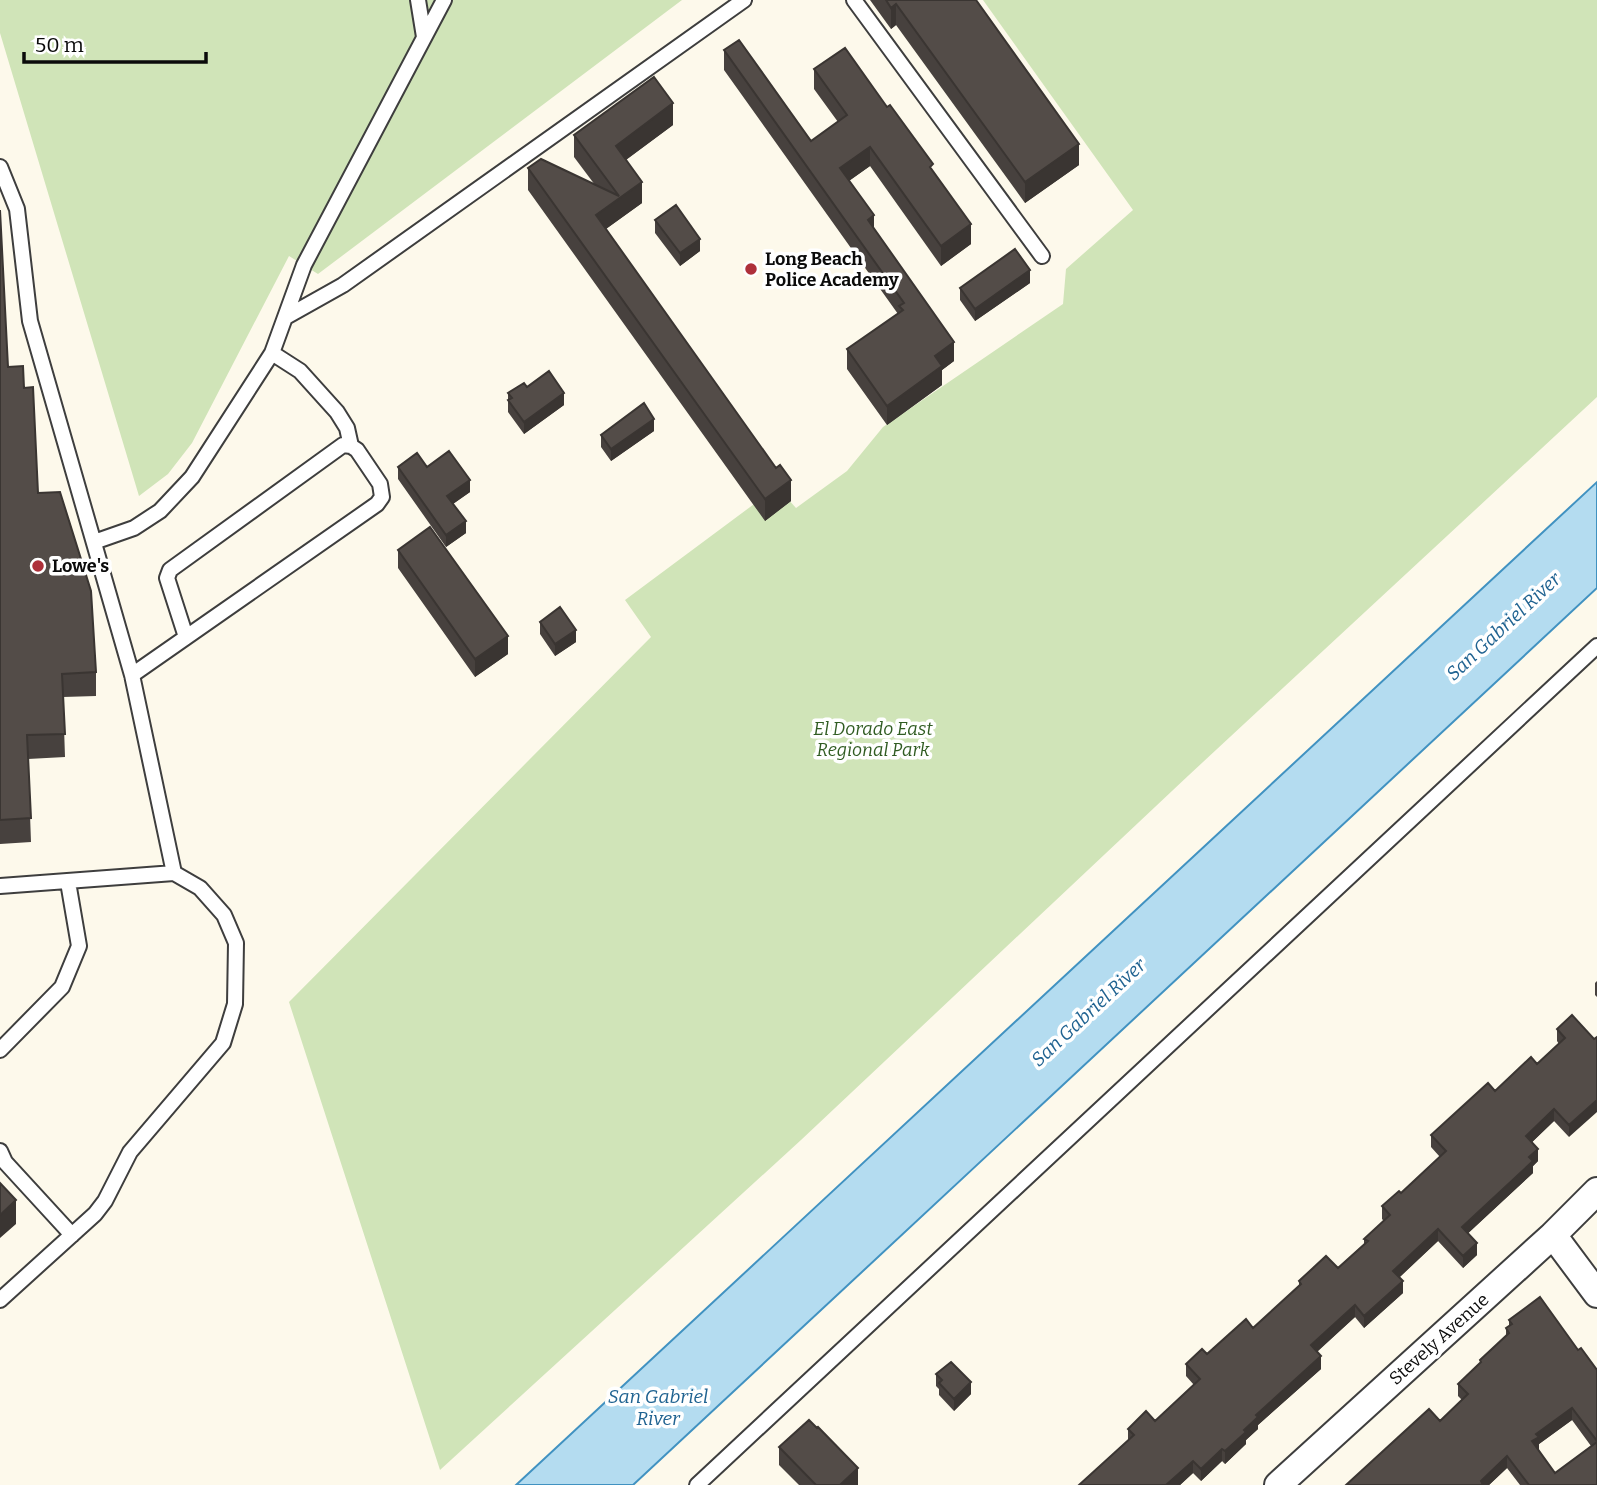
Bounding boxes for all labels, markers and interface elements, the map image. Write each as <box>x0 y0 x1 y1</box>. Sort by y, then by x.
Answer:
scale bar <box>24 21 206 65</box>
text: 50 m <box>35 32 84 58</box>
place label: Long Beach Police Academy <box>765 248 900 291</box>
marker: Long Beach Police Academy <box>743 261 759 277</box>
place label: Lowe's <box>52 555 109 577</box>
marker: Lowe's <box>30 558 46 574</box>
water label: San Gabriel River <box>1441 567 1566 685</box>
park label: El Dorado East Regional Park <box>813 718 933 761</box>
water label: San Gabriel River <box>1026 953 1151 1071</box>
street label: Stevely Avenue <box>1385 1288 1493 1390</box>
water label: San Gabriel River <box>608 1385 708 1430</box>

